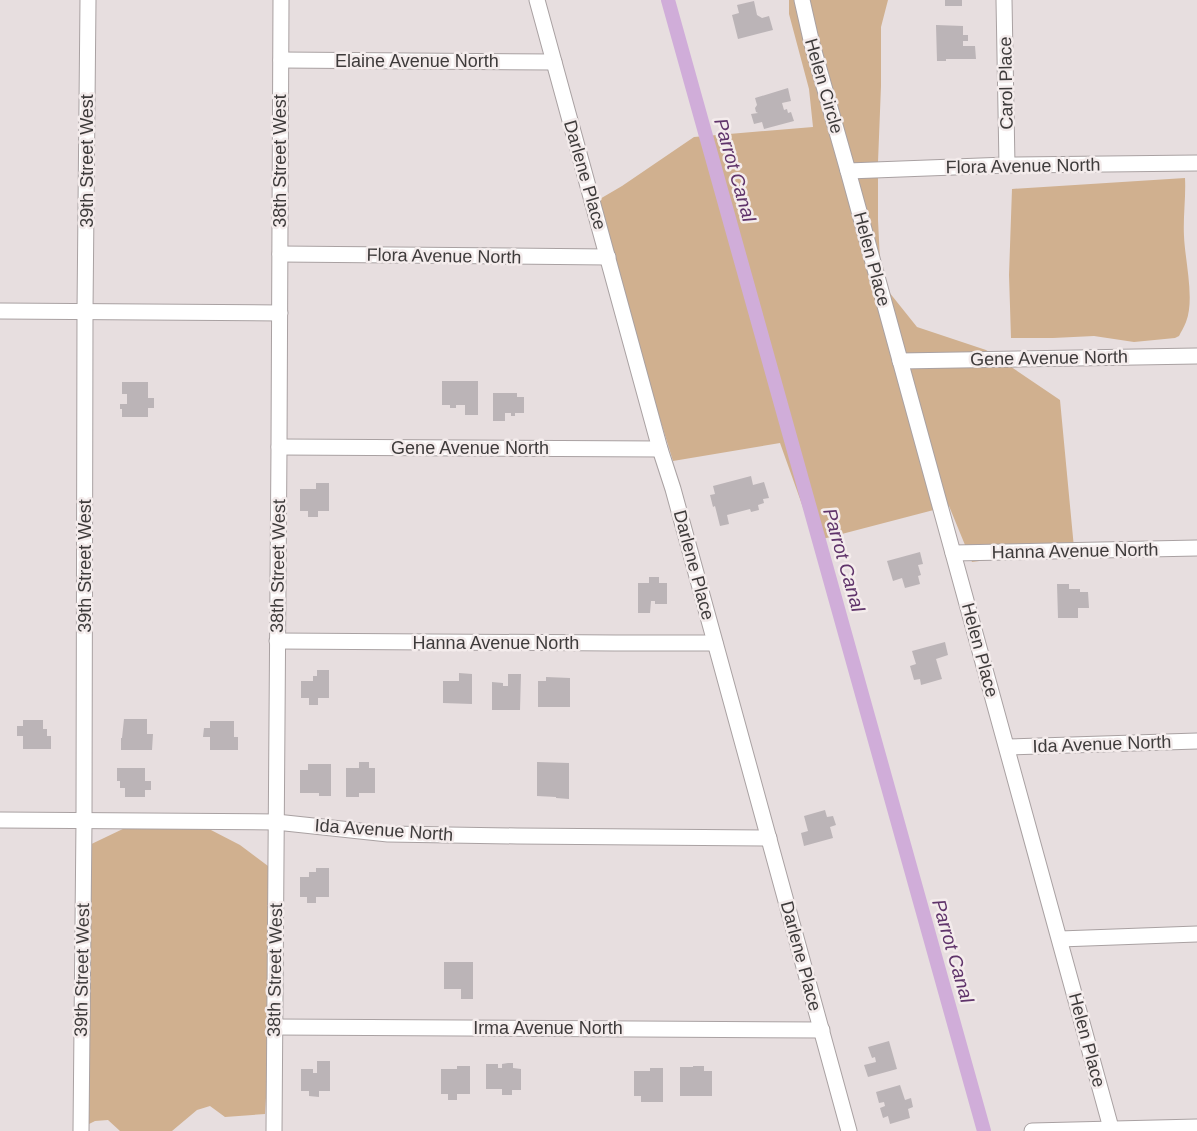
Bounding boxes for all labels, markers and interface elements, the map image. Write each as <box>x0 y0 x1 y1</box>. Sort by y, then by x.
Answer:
street label: Helen Circle <box>801 36 847 136</box>
street label: Carol Place <box>995 36 1017 130</box>
street label: Elaine Avenue North <box>335 51 499 71</box>
street label: 39th Street West <box>77 94 97 228</box>
street label: 38th Street West <box>270 94 290 228</box>
water label: Parrot Canal <box>710 116 760 225</box>
street label: Darlene Place <box>560 118 610 232</box>
street label: Flora Avenue North <box>945 155 1101 177</box>
street label: Helen Place <box>850 210 894 308</box>
street label: Flora Avenue North <box>366 245 522 267</box>
street label: Gene Avenue North <box>970 347 1128 369</box>
street label: Gene Avenue North <box>391 438 549 458</box>
street label: 39th Street West <box>75 499 95 633</box>
street label: 38th Street West <box>267 499 289 633</box>
water label: Parrot Canal <box>819 506 869 615</box>
street label: Darlene Place <box>670 508 718 622</box>
street label: Hanna Avenue North <box>991 540 1159 562</box>
street label: Helen Place <box>958 601 1002 699</box>
street label: Hanna Avenue North <box>413 633 579 653</box>
street label: Ida Avenue North <box>1032 732 1172 756</box>
street label: Ida Avenue North <box>314 815 454 845</box>
water label: Parrot Canal <box>928 897 978 1006</box>
street label: Darlene Place <box>777 899 825 1013</box>
street label: 39th Street West <box>71 903 93 1037</box>
street label: 38th Street West <box>264 903 286 1037</box>
street label: Helen Place <box>1065 991 1109 1089</box>
street label: Irma Avenue North <box>473 1018 623 1038</box>

